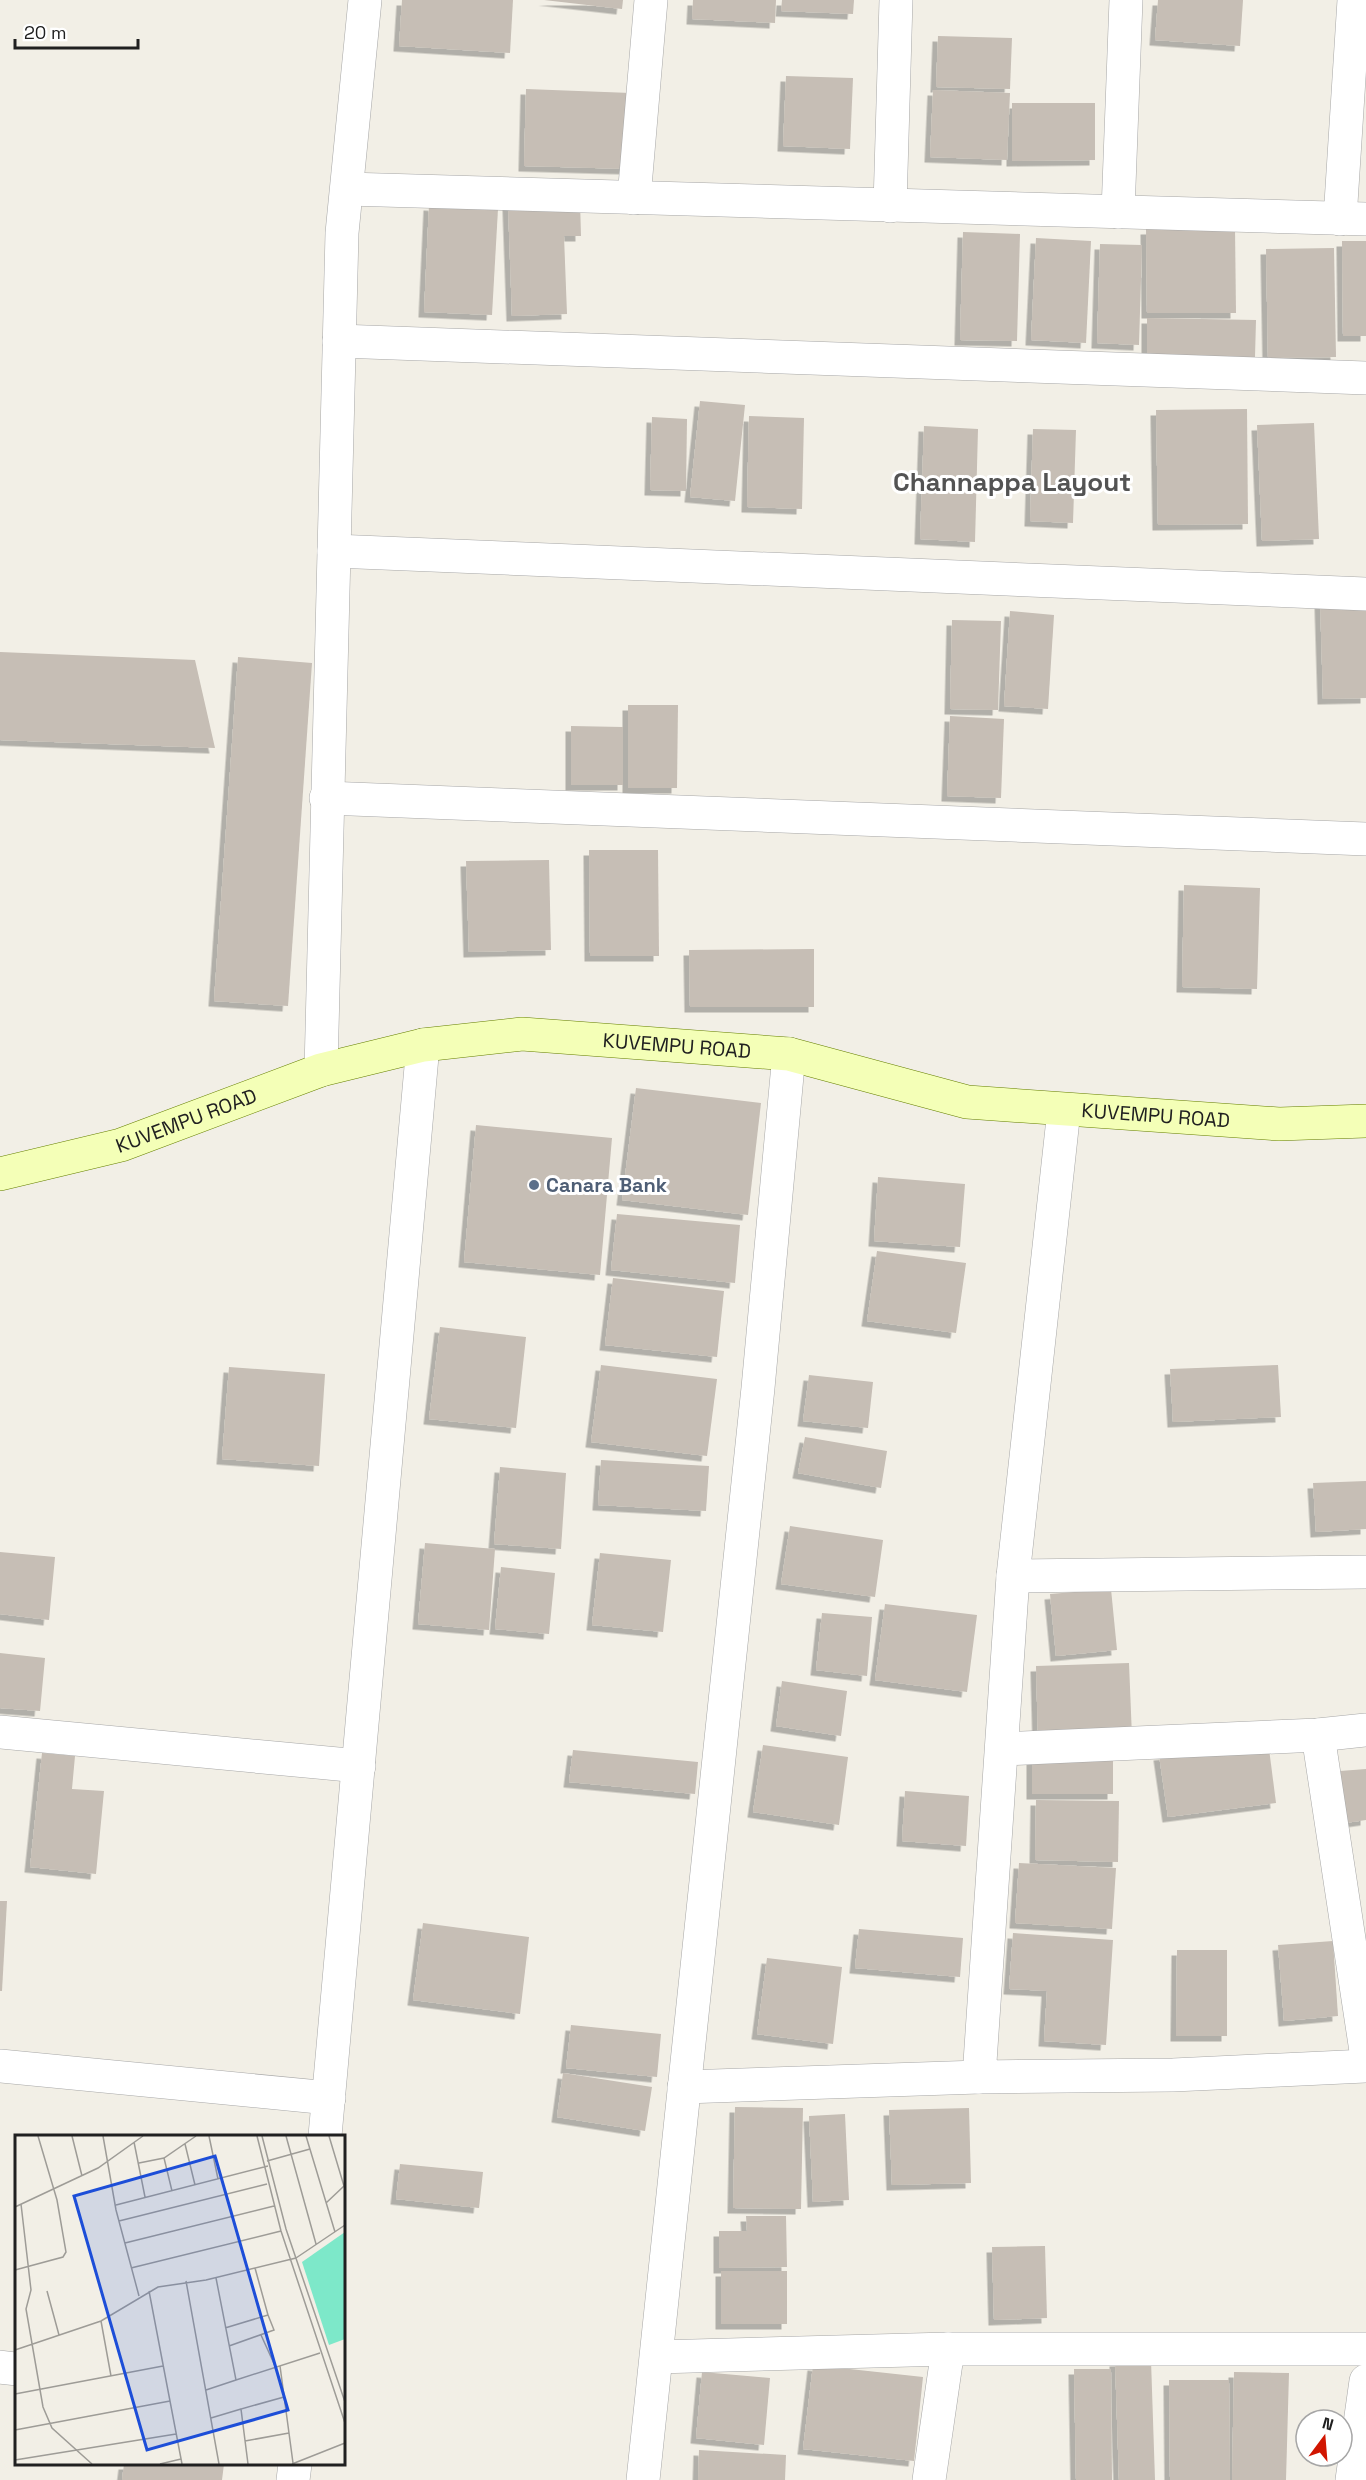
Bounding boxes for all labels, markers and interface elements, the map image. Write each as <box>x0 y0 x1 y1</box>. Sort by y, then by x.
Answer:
scale bar <box>15 12 138 50</box>
text: 20 m <box>24 21 67 44</box>
district label: Channappa Layout <box>893 465 1131 499</box>
street label: KUVEMPU ROAD <box>602 1027 752 1064</box>
street label: KUVEMPU ROAD <box>112 1082 260 1159</box>
street label: KUVEMPU ROAD <box>1081 1097 1231 1134</box>
place label: Canara Bank <box>546 1172 667 1198</box>
marker: Canara Bank <box>527 1178 541 1192</box>
inset map <box>15 2135 345 2465</box>
north arrow <box>1294 2408 1354 2468</box>
text: N <box>1320 2412 1336 2436</box>

